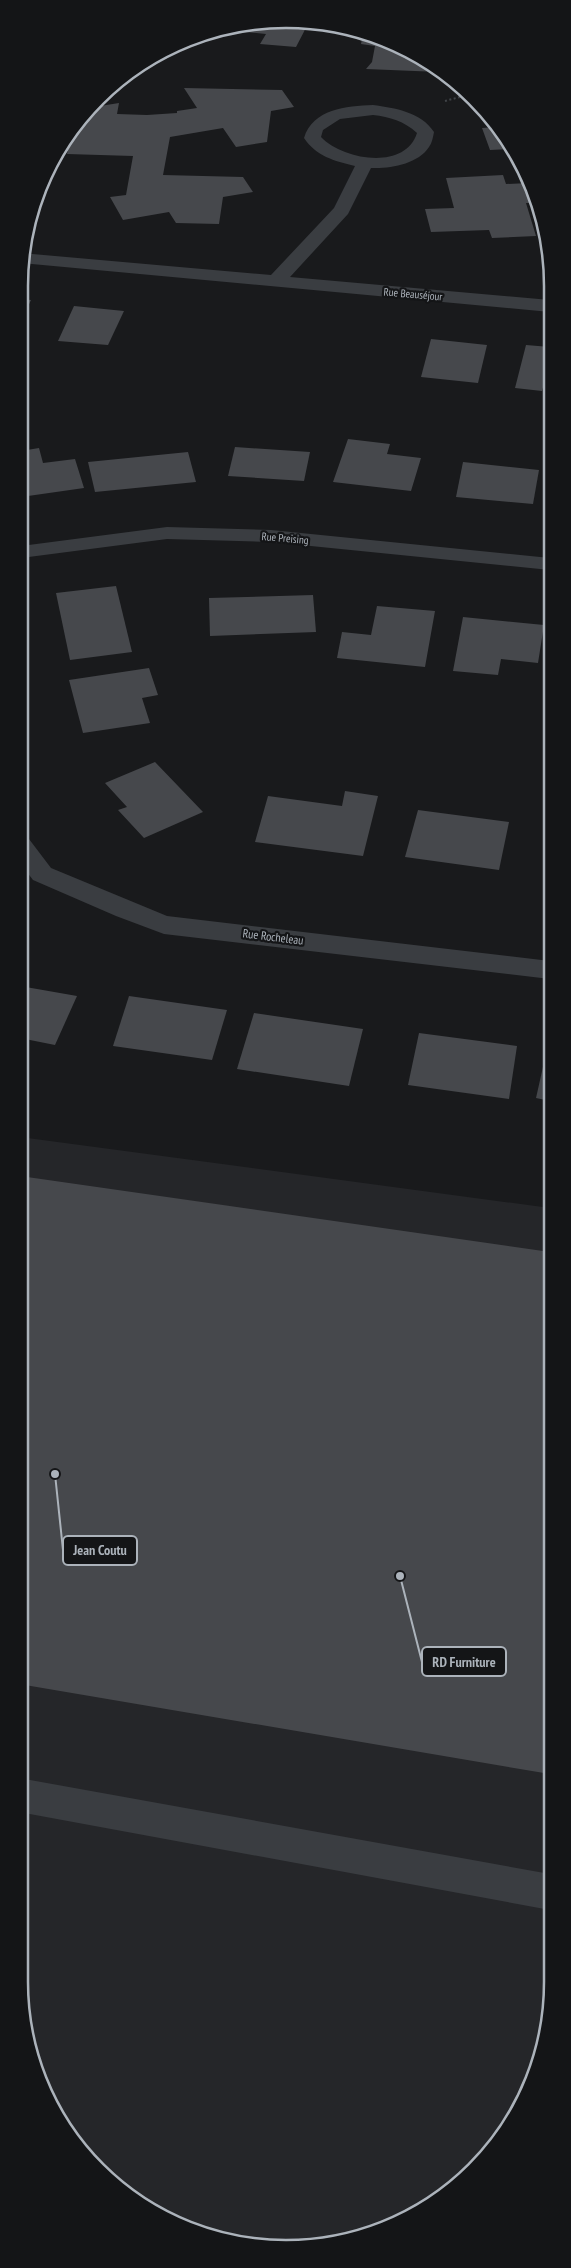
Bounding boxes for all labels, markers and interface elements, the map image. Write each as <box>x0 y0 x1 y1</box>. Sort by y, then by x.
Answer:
street label: Rue Beauséjour <box>383 284 443 304</box>
street label: Rue Preising <box>261 529 309 547</box>
street label: Rue Rocheleau <box>242 925 304 948</box>
callout: Jean Coutu <box>63 1536 137 1565</box>
text: Jean Coutu <box>72 1541 127 1559</box>
callout: RD Furniture <box>422 1647 506 1676</box>
text: RD Furniture <box>432 1653 496 1671</box>

